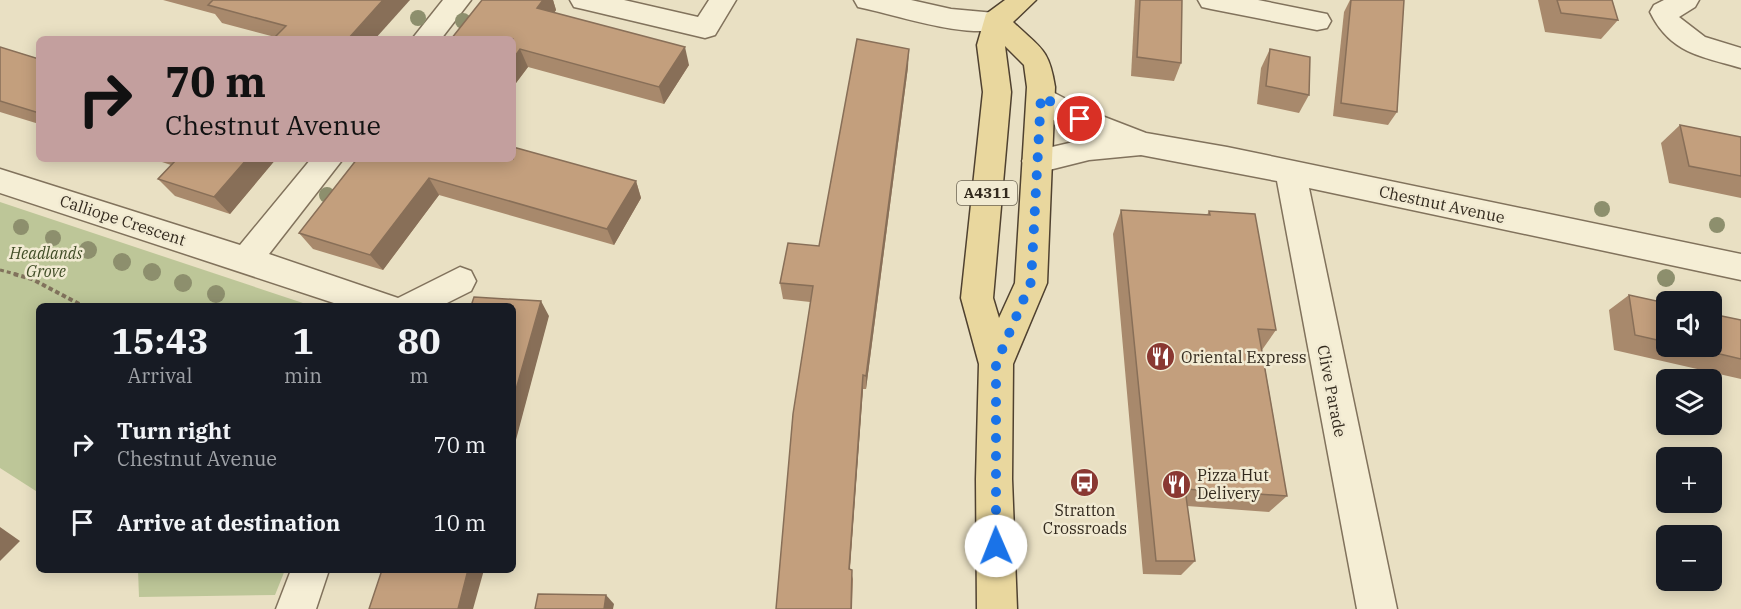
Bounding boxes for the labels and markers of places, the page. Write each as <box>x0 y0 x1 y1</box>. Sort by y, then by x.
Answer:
pin <box>1054 93 1105 144</box>
restaurant icon: Oriental Express <box>1144 341 1176 373</box>
place label: Oriental Express <box>1181 347 1307 367</box>
place label: Pizza Hut Delivery <box>1197 465 1269 503</box>
bus stop icon: Stratton Crossroads <box>1069 466 1101 498</box>
restaurant icon: Pizza Hut Delivery <box>1160 468 1192 500</box>
place label: Stratton Crossroads <box>1043 500 1127 538</box>

